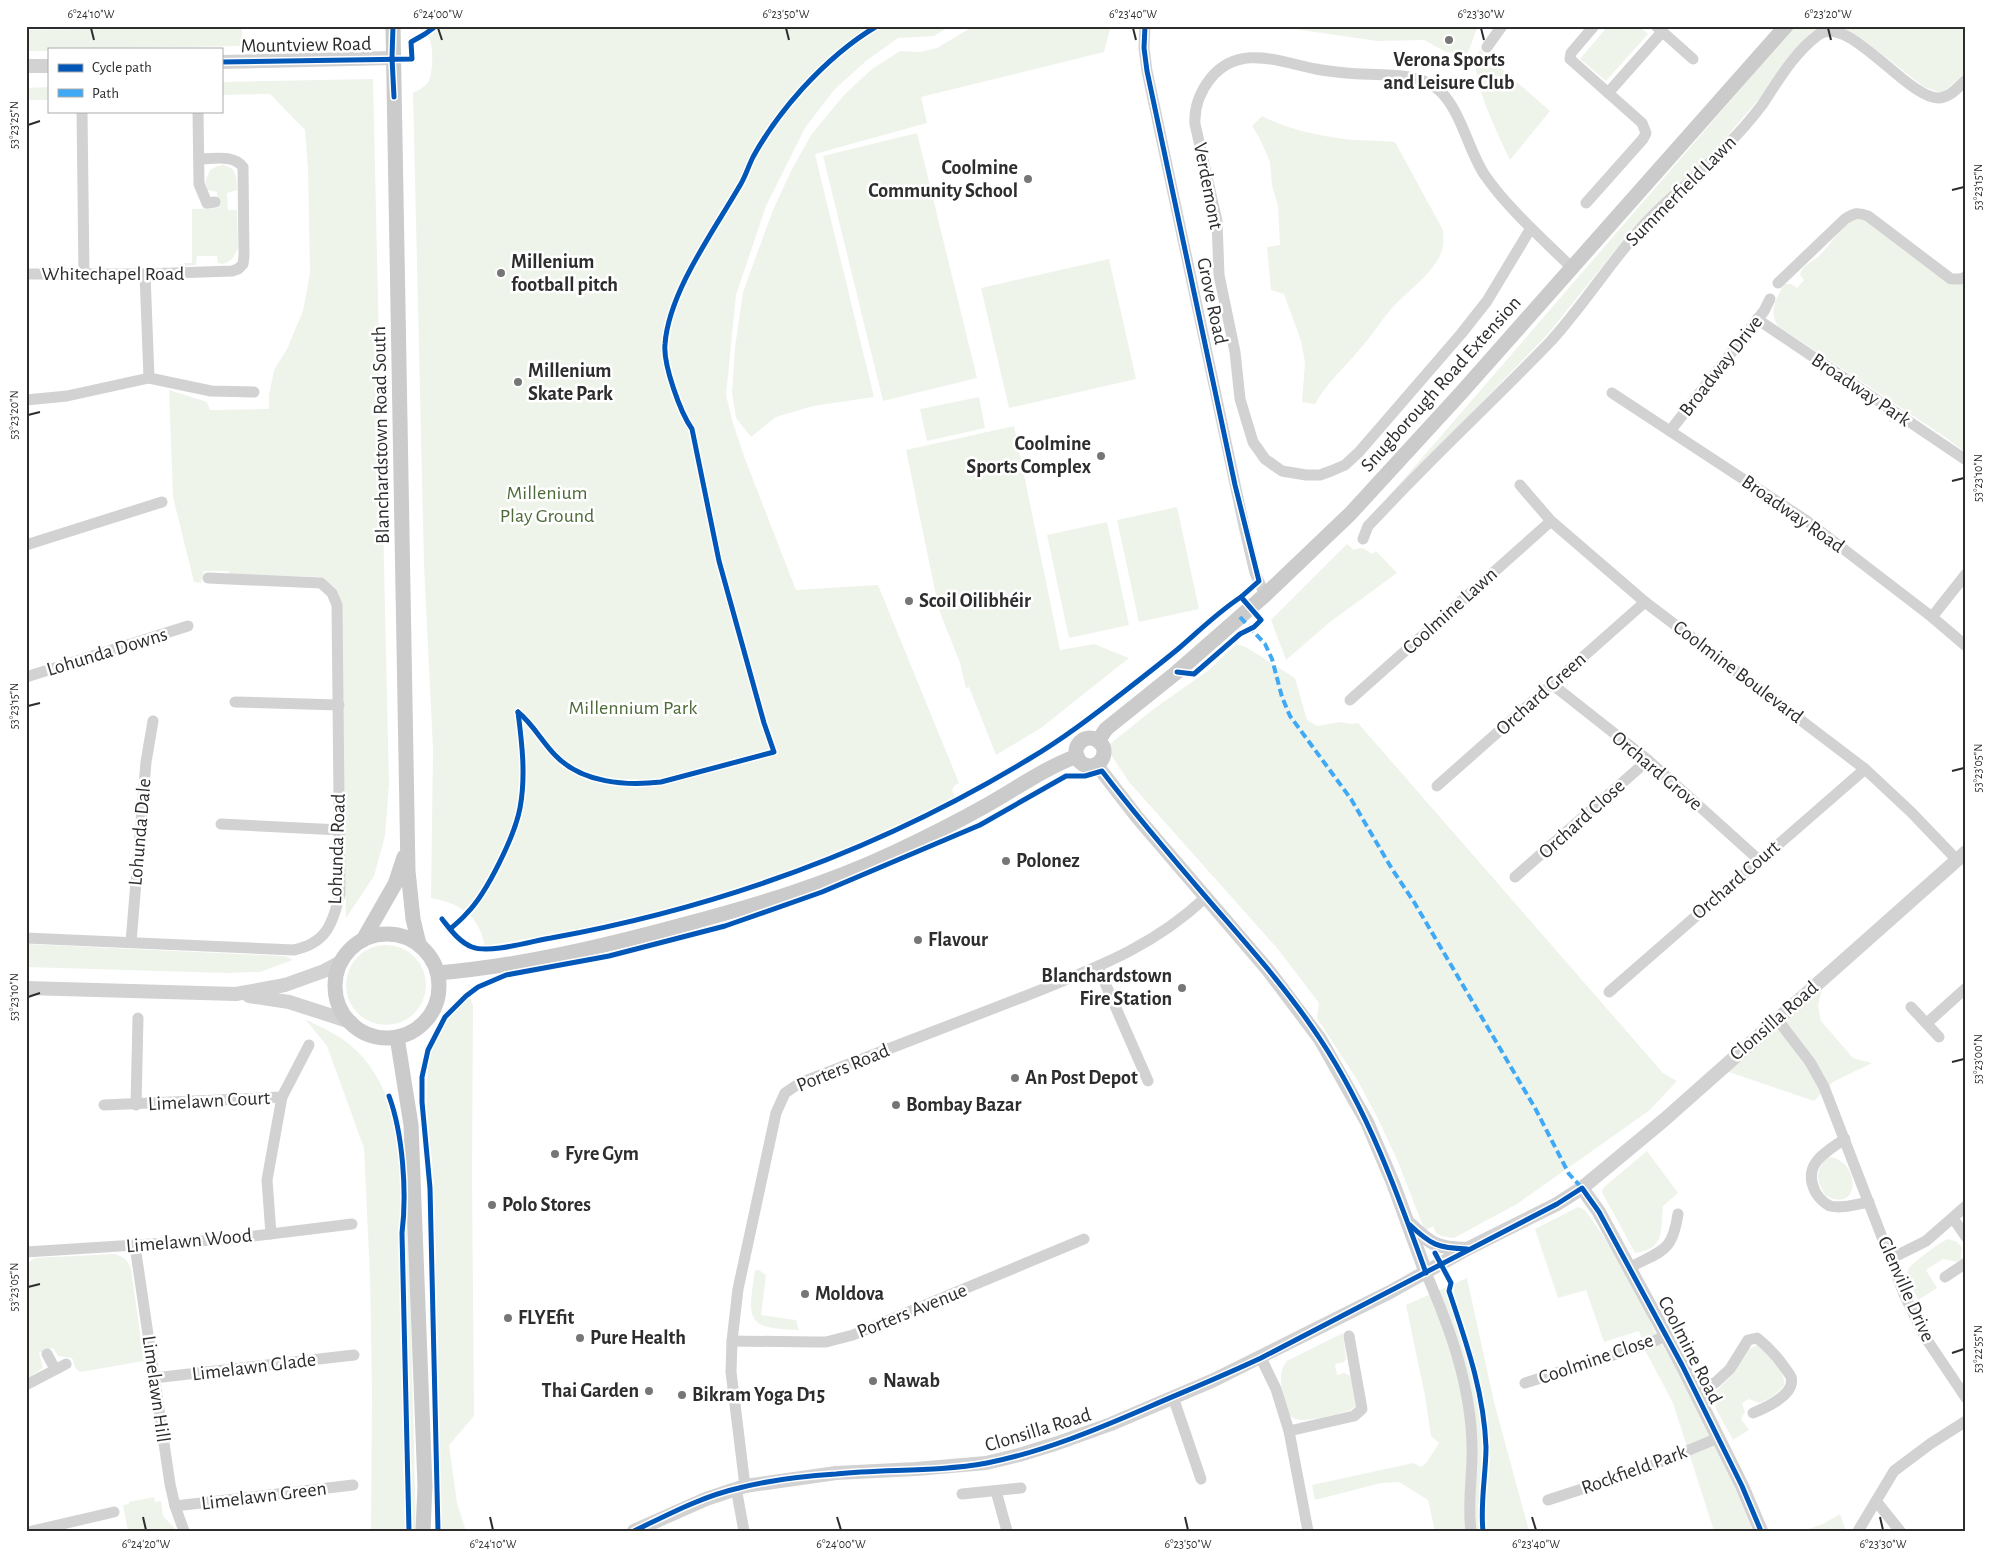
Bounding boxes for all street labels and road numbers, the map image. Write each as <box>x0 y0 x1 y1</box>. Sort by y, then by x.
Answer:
street label: Mountview Road <box>240 34 372 56</box>
street label: Summerfield Lawn <box>1622 132 1740 250</box>
street label: Verdemont <box>1190 141 1226 232</box>
street label: Grove Road <box>1193 256 1231 346</box>
street label: Whitechapel Road <box>42 264 184 284</box>
street label: Snugborough Road Extension <box>1357 292 1525 476</box>
street label: Broadway Drive <box>1676 312 1766 420</box>
street label: Blanchardstown Road South <box>369 326 393 544</box>
street label: Broadway Park <box>1808 350 1914 430</box>
street label: Broadway Road <box>1738 471 1848 557</box>
street label: Coolmine Lawn <box>1399 564 1501 658</box>
street label: Coolmine Boulevard <box>1669 617 1807 727</box>
street label: Lohunda Downs <box>44 624 170 680</box>
street label: Orchard Green <box>1492 649 1590 739</box>
street label: Orchard Grove <box>1608 728 1706 814</box>
street label: Orchard Close <box>1535 775 1629 863</box>
street label: Lohunda Dale <box>125 777 155 887</box>
street label: Lohunda Road <box>325 793 349 905</box>
street label: Orchard Court <box>1688 836 1784 923</box>
street label: Clonsilla Road <box>1726 977 1822 1065</box>
street label: Porters Road <box>794 1040 892 1096</box>
street label: Limelawn Court <box>148 1088 271 1114</box>
street label: Limelawn Wood <box>125 1226 253 1256</box>
street label: Glenville Drive <box>1874 1233 1938 1345</box>
street label: Porters Avenue <box>854 1280 970 1342</box>
street label: Coolmine Road <box>1654 1293 1726 1407</box>
street label: Coolmine Close <box>1536 1330 1656 1388</box>
street label: Limelawn Hill <box>139 1334 173 1444</box>
street label: Limelawn Glade <box>191 1349 317 1385</box>
street label: Clonsilla Road <box>983 1404 1093 1456</box>
street label: Rockfield Park <box>1579 1442 1689 1498</box>
street label: Limelawn Green <box>200 1478 328 1514</box>

